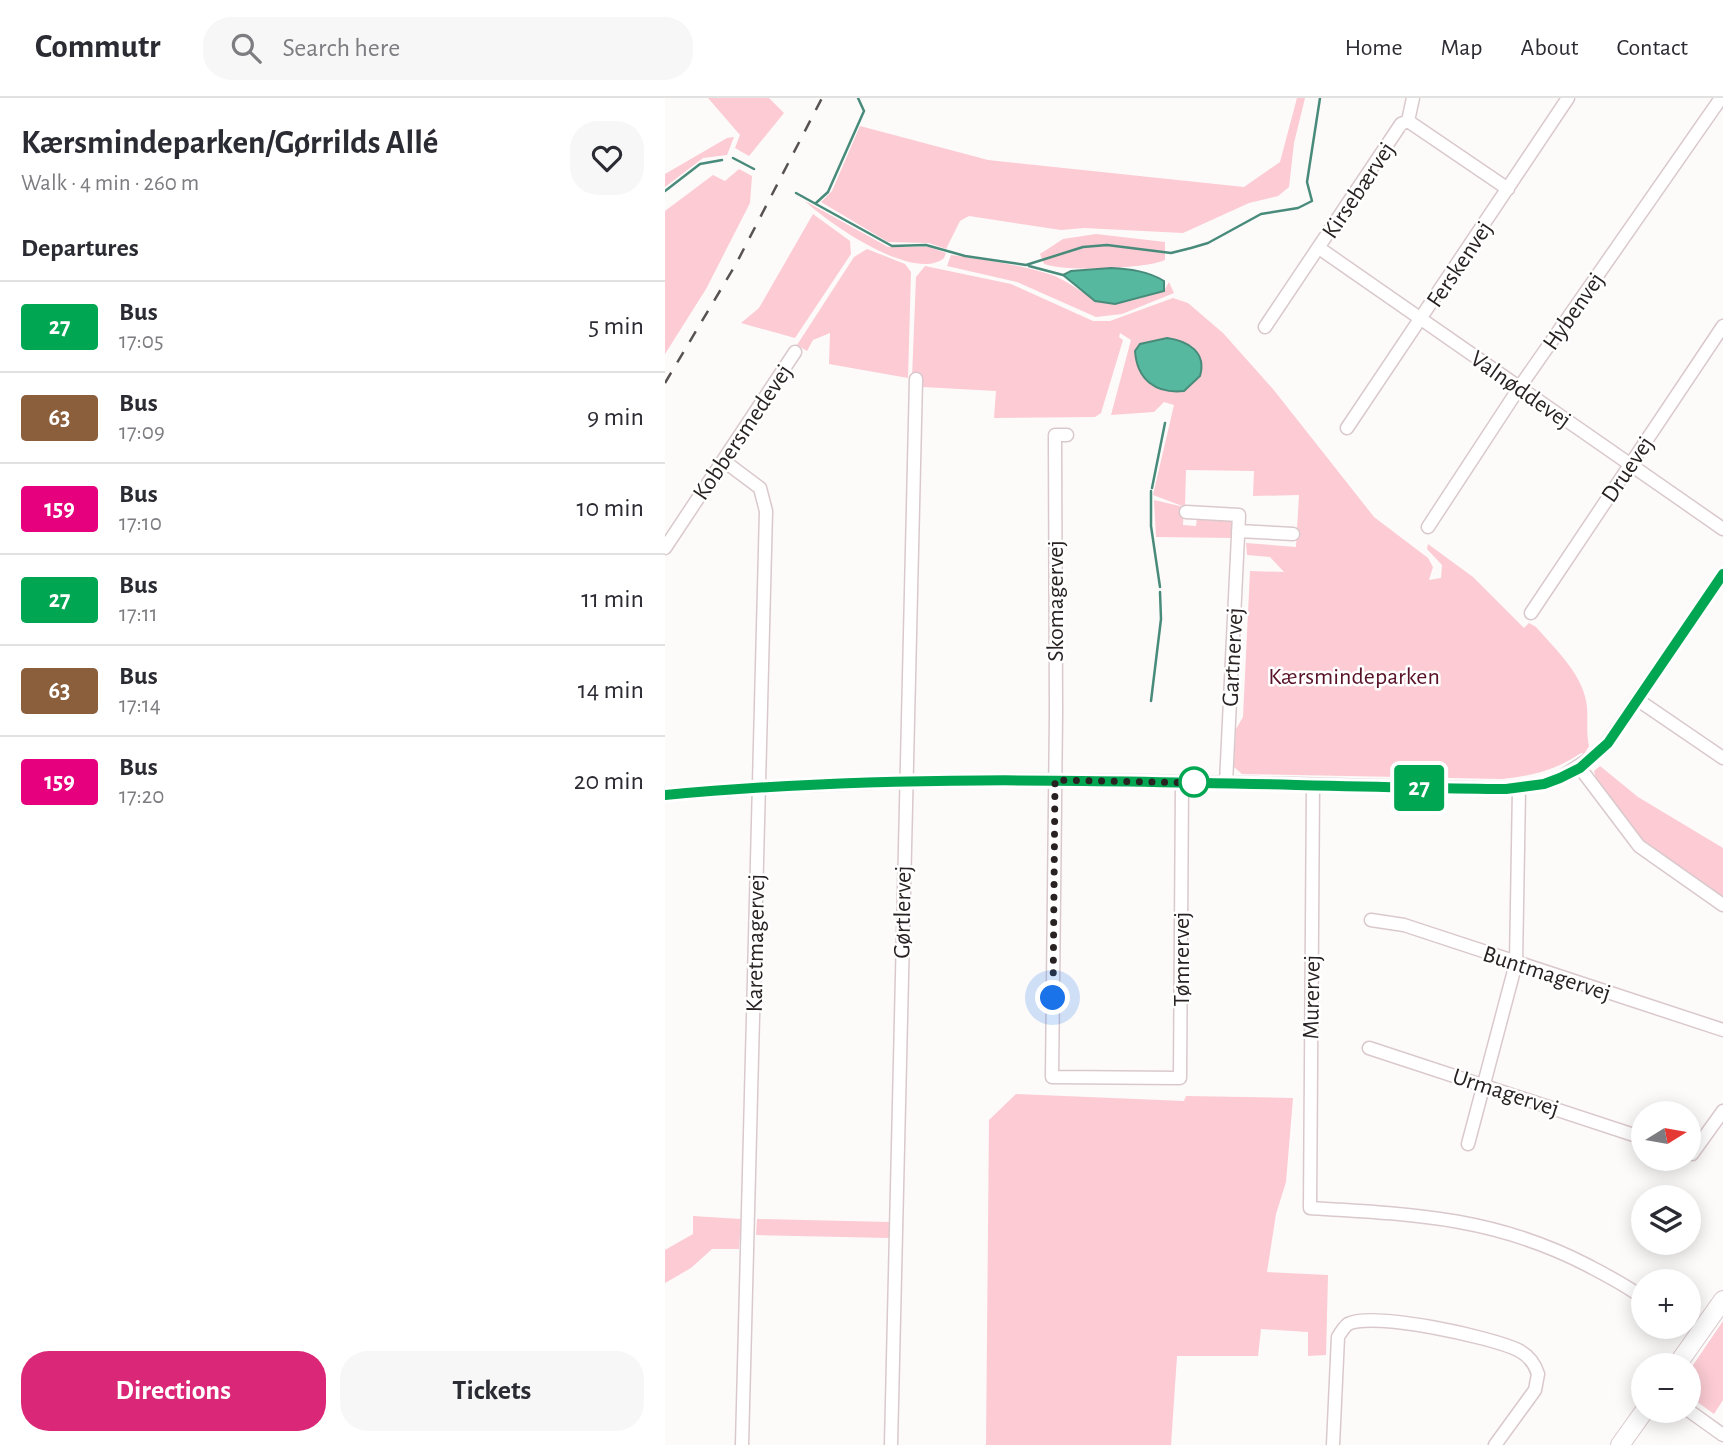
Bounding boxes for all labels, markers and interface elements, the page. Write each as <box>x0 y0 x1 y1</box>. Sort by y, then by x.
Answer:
search box <box>203 17 693 80</box>
icon: search <box>227 29 265 67</box>
text: Commutr <box>35 31 161 64</box>
text: Search here <box>283 35 400 61</box>
text: Home <box>1345 36 1403 60</box>
text: Map <box>1441 36 1483 60</box>
text: About <box>1521 36 1578 60</box>
text: Contact <box>1616 36 1688 60</box>
button: heart <box>570 121 644 195</box>
text: Kærsmindeparken/Gørrilds Allé <box>21 127 438 160</box>
street label: Kirsebærvej <box>1318 138 1400 243</box>
text: Walk · 4 min · 260 m <box>21 172 199 195</box>
street label: Ferskenvej <box>1422 217 1497 312</box>
text: Departures <box>21 235 139 261</box>
street label: Hybenvej <box>1539 268 1609 355</box>
text: Bus <box>119 299 158 325</box>
text: 5 min <box>588 313 644 339</box>
text: 27 <box>49 315 70 339</box>
text: 17:05 <box>119 330 164 353</box>
street label: Valnøddevej <box>1466 347 1575 433</box>
street label: Kobbersmedevej <box>689 360 797 505</box>
text: Bus <box>119 390 158 416</box>
text: 9 min <box>587 404 644 430</box>
text: 63 <box>49 406 70 430</box>
text: 17:09 <box>119 421 165 444</box>
street label: Druevej <box>1597 432 1658 507</box>
text: Bus <box>119 481 158 507</box>
text: 10 min <box>577 495 644 521</box>
text: 159 <box>44 497 75 521</box>
text: 17:10 <box>119 512 162 535</box>
street label: Skomagervej <box>1044 540 1068 662</box>
text: Bus <box>119 572 158 598</box>
text: 11 min <box>581 586 644 612</box>
text: 27 <box>49 588 70 612</box>
text: 17:11 <box>119 603 158 626</box>
street label: Gartnervej <box>1218 607 1248 707</box>
text: Bus <box>119 663 158 689</box>
park label: Kærsmindeparken <box>1268 665 1440 689</box>
text: 14 min <box>578 677 644 703</box>
text: 63 <box>49 679 70 703</box>
text: 17:14 <box>119 694 161 717</box>
text: Bus <box>119 754 158 780</box>
line badge: 27 <box>1387 765 1451 811</box>
unlabelled marker <box>1179 767 1209 797</box>
text: 20 min <box>574 768 644 794</box>
text: 159 <box>44 770 75 794</box>
text: 27 <box>1408 776 1430 800</box>
text: 17:20 <box>119 785 164 808</box>
street label: Gørtlervej <box>890 865 916 959</box>
street label: Karetmagervej <box>743 874 769 1012</box>
street label: Tømrervej <box>1170 912 1194 1006</box>
street label: Buntmagervej <box>1480 942 1614 1006</box>
street label: Murervej <box>1299 955 1325 1039</box>
your location <box>1035 980 1070 1015</box>
street label: Urmagervej <box>1449 1064 1562 1121</box>
north arrow <box>1631 1101 1701 1171</box>
map controls <box>1631 1101 1701 1423</box>
button: layers <box>1631 1185 1701 1255</box>
button: + <box>1631 1269 1701 1339</box>
button: Directions <box>21 1351 326 1431</box>
button: Tickets <box>340 1351 644 1431</box>
button: − <box>1631 1353 1701 1423</box>

